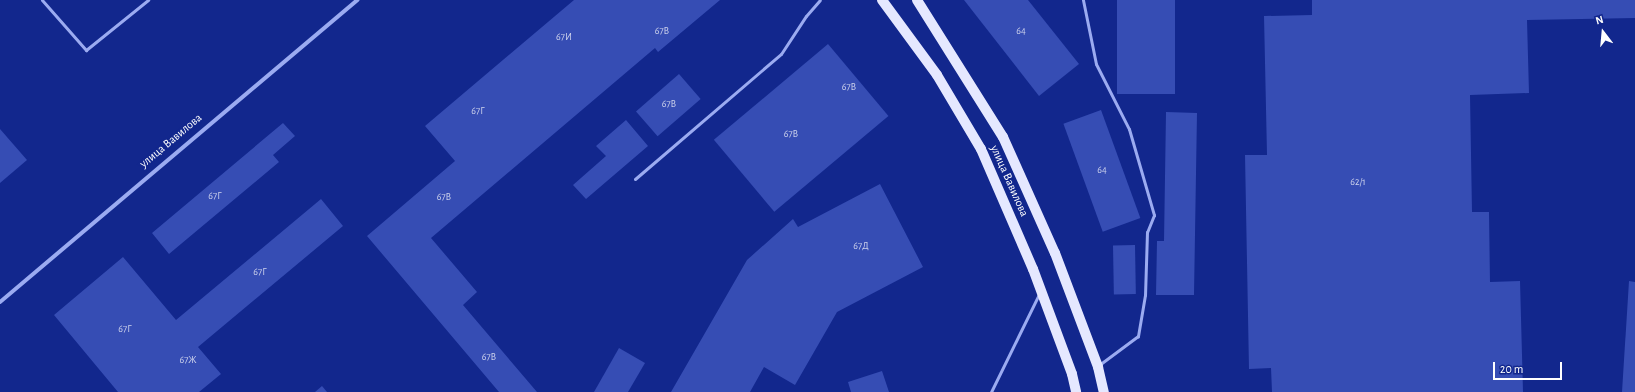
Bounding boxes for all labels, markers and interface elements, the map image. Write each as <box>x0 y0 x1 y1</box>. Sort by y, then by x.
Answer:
north arrow <box>1583 12 1623 52</box>
text: N <box>1594 14 1605 26</box>
house number: 67В <box>655 26 669 38</box>
house number: 64 <box>1016 26 1026 38</box>
house number: 67И <box>556 32 572 44</box>
house number: 67В <box>842 82 856 94</box>
house number: 67В <box>662 99 676 111</box>
house number: 67Г <box>471 106 485 118</box>
street label: улица Вавилова <box>137 111 205 171</box>
house number: 67В <box>784 129 798 141</box>
street label: улица Вавилова <box>987 143 1031 219</box>
house number: 64 <box>1097 165 1107 177</box>
house number: 62/1 <box>1350 177 1366 189</box>
house number: 67Г <box>208 191 222 203</box>
house number: 67В <box>437 192 451 204</box>
house number: 67Д <box>853 241 869 253</box>
house number: 67Г <box>253 267 267 279</box>
house number: 67Г <box>118 324 132 336</box>
house number: 67В <box>482 352 496 364</box>
scale bar <box>1495 354 1564 380</box>
house number: 67Ж <box>179 355 197 367</box>
text: 20 m <box>1500 363 1523 375</box>

